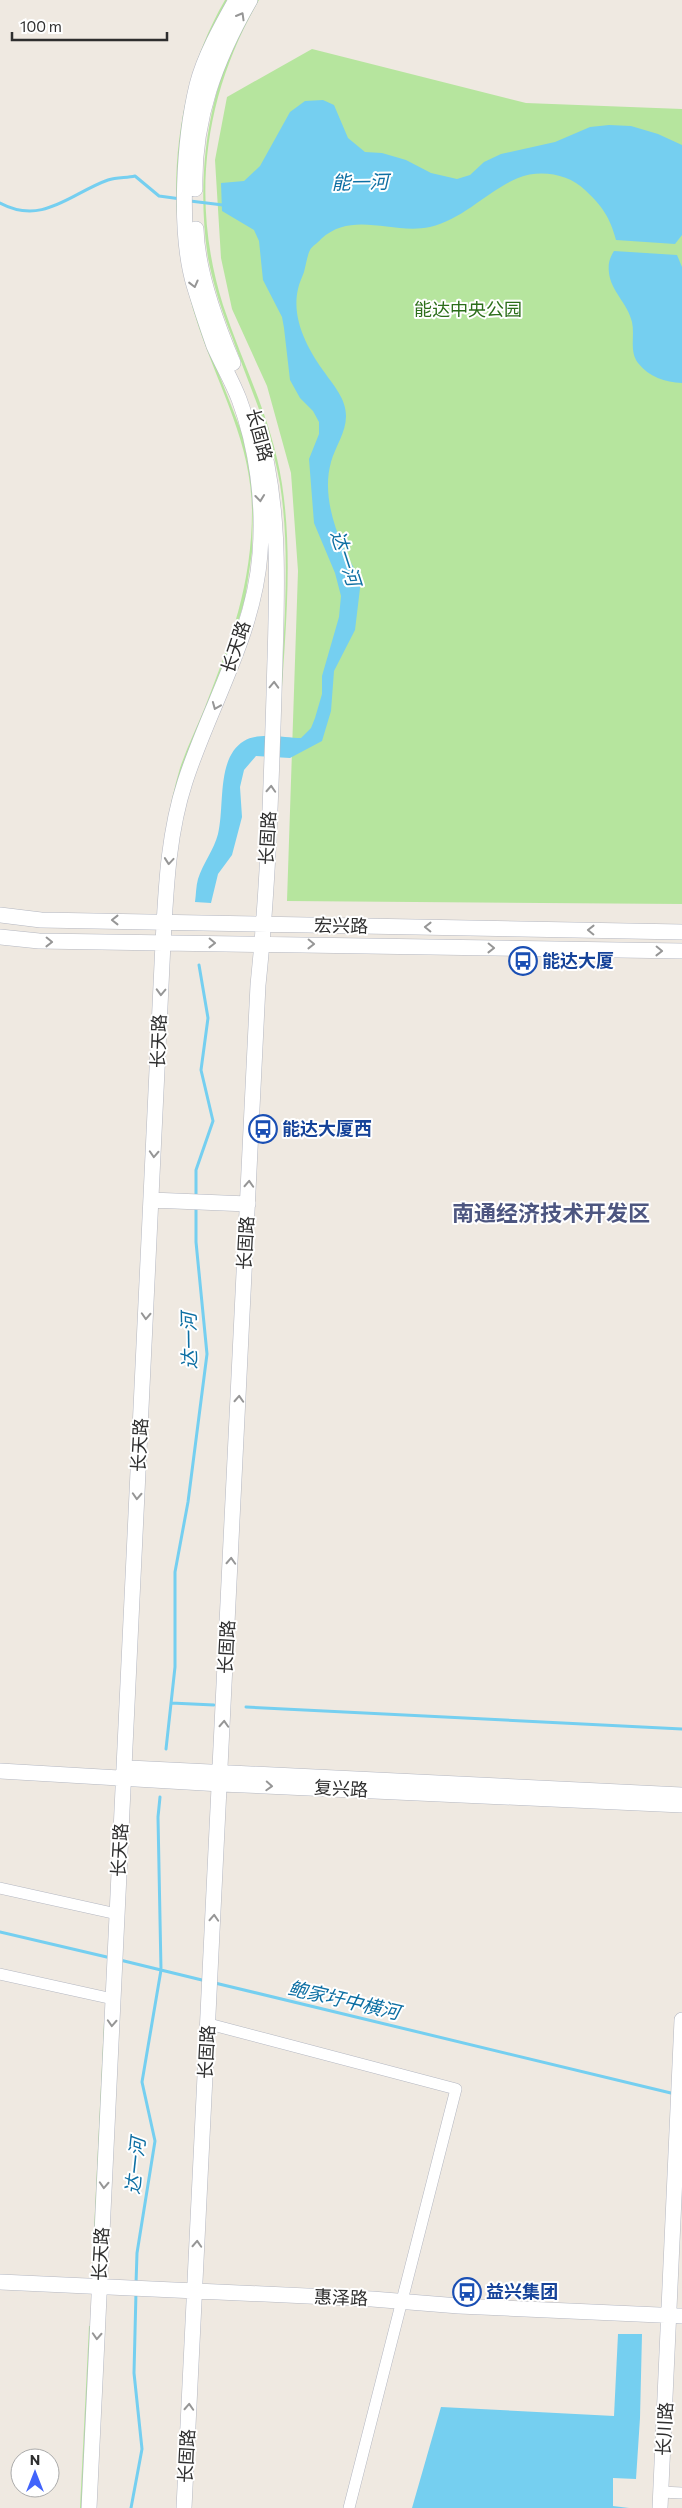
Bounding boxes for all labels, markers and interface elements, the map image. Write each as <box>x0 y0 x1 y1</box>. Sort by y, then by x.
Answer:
scale bar <box>12 10 168 42</box>
one-way arrow <box>235 12 245 21</box>
text: 100 m <box>20 17 62 35</box>
water label: 能一河 <box>331 169 393 193</box>
one-way arrow <box>188 279 199 288</box>
park label: 能达中央公园 <box>414 298 522 320</box>
street label: 长固路 <box>242 406 278 464</box>
one-way arrow <box>254 494 265 502</box>
water label: 达一河 <box>327 527 367 592</box>
street label: 长天路 <box>216 618 254 676</box>
one-way arrow <box>269 681 279 688</box>
one-way arrow <box>211 701 222 710</box>
one-way arrow <box>265 784 276 792</box>
street label: 长固路 <box>255 810 279 865</box>
one-way arrow <box>164 857 175 865</box>
street label: 宏兴路 <box>314 914 368 936</box>
one-way arrow <box>111 915 118 925</box>
one-way arrow <box>424 922 432 933</box>
one-way arrow <box>587 925 594 935</box>
one-way arrow <box>45 936 53 947</box>
one-way arrow <box>208 938 216 948</box>
one-way arrow <box>307 939 315 950</box>
one-way arrow <box>488 943 495 953</box>
bus stop icon: 能达大厦 <box>508 946 538 976</box>
one-way arrow <box>656 946 663 956</box>
place label: 能达大厦 <box>542 949 614 971</box>
one-way arrow <box>156 988 166 996</box>
street label: 长天路 <box>146 1014 170 1068</box>
bus stop icon: 能达大厦西 <box>248 1114 278 1144</box>
place label: 能达大厦西 <box>282 1117 372 1139</box>
one-way arrow <box>148 1150 159 1158</box>
one-way arrow <box>243 1180 254 1188</box>
district label: 南通经济技术开发区 <box>452 1199 650 1226</box>
street label: 长固路 <box>233 1215 257 1270</box>
water label: 达一河 <box>176 1308 200 1370</box>
one-way arrow <box>140 1312 151 1320</box>
one-way arrow <box>233 1395 244 1403</box>
street label: 长天路 <box>127 1417 151 1472</box>
one-way arrow <box>132 1492 143 1500</box>
one-way arrow <box>226 1557 237 1565</box>
street label: 长固路 <box>214 1619 238 1674</box>
one-way arrow <box>218 1719 229 1727</box>
street label: 复兴路 <box>314 1776 369 1800</box>
one-way arrow <box>266 1781 274 1791</box>
street label: 长天路 <box>107 1822 131 1877</box>
one-way arrow <box>209 1913 220 1921</box>
water label: 鲍家圩中横河 <box>286 1975 406 2024</box>
one-way arrow <box>107 2020 117 2027</box>
street label: 长固路 <box>194 2024 218 2079</box>
water label: 达一河 <box>120 2132 149 2196</box>
one-way arrow <box>99 2182 109 2189</box>
street label: 长天路 <box>88 2226 112 2281</box>
one-way arrow <box>192 2240 203 2248</box>
bus stop icon: 益兴集团 <box>452 2277 482 2307</box>
place label: 益兴集团 <box>486 2280 558 2302</box>
street label: 惠泽路 <box>314 2285 368 2309</box>
one-way arrow <box>91 2333 102 2341</box>
street label: 长川路 <box>652 2401 676 2456</box>
one-way arrow <box>184 2403 195 2411</box>
street label: 长固路 <box>174 2428 198 2483</box>
north arrow <box>10 2448 60 2498</box>
text: N <box>30 2451 40 2468</box>

